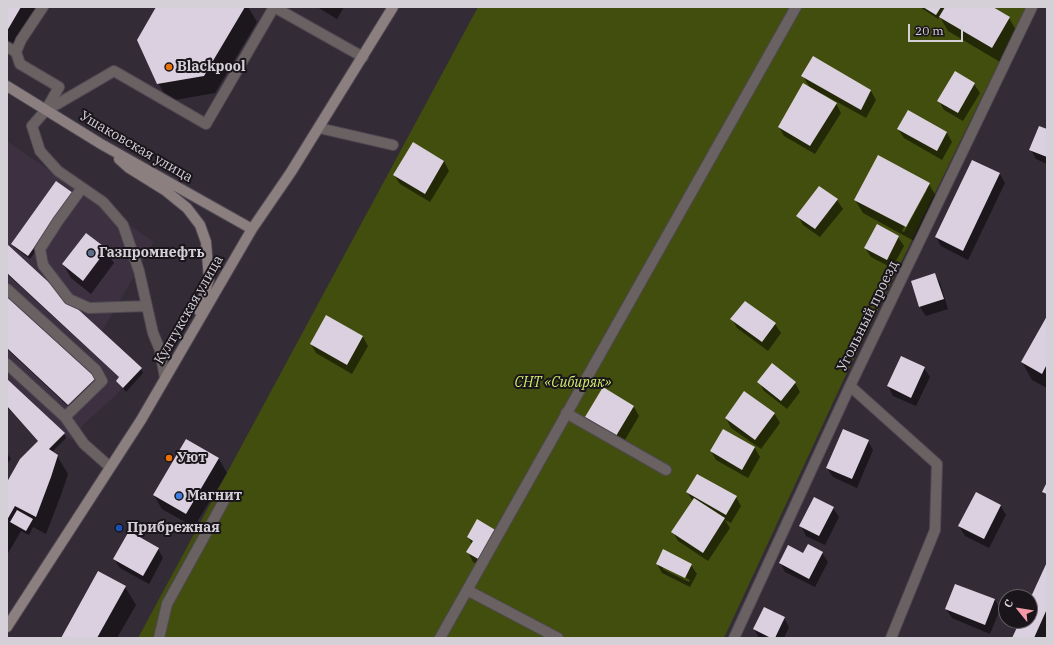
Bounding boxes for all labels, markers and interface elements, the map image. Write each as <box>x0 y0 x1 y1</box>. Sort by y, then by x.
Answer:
scale bar <box>910 16 965 42</box>
text: 20 m <box>915 23 944 38</box>
place label: Blackpool <box>177 59 246 75</box>
marker: Blackpool <box>164 62 174 72</box>
street label: Ушаковская улица <box>76 108 196 186</box>
place label: Газпромнефть <box>99 245 205 261</box>
marker: Газпромнефть <box>86 248 96 258</box>
street label: Култукская улица <box>151 253 227 367</box>
street label: Угольный проезд <box>834 258 902 374</box>
park label: СНТ «Сибиряк» <box>515 375 611 391</box>
place label: Уют <box>177 450 207 466</box>
marker: Уют <box>164 453 174 463</box>
place label: Магнит <box>187 488 242 504</box>
marker: Магнит <box>174 491 184 501</box>
place label: Прибрежная <box>127 520 220 536</box>
marker: Прибрежная <box>114 523 124 533</box>
north arrow <box>998 589 1038 629</box>
text: С <box>1001 597 1016 610</box>

